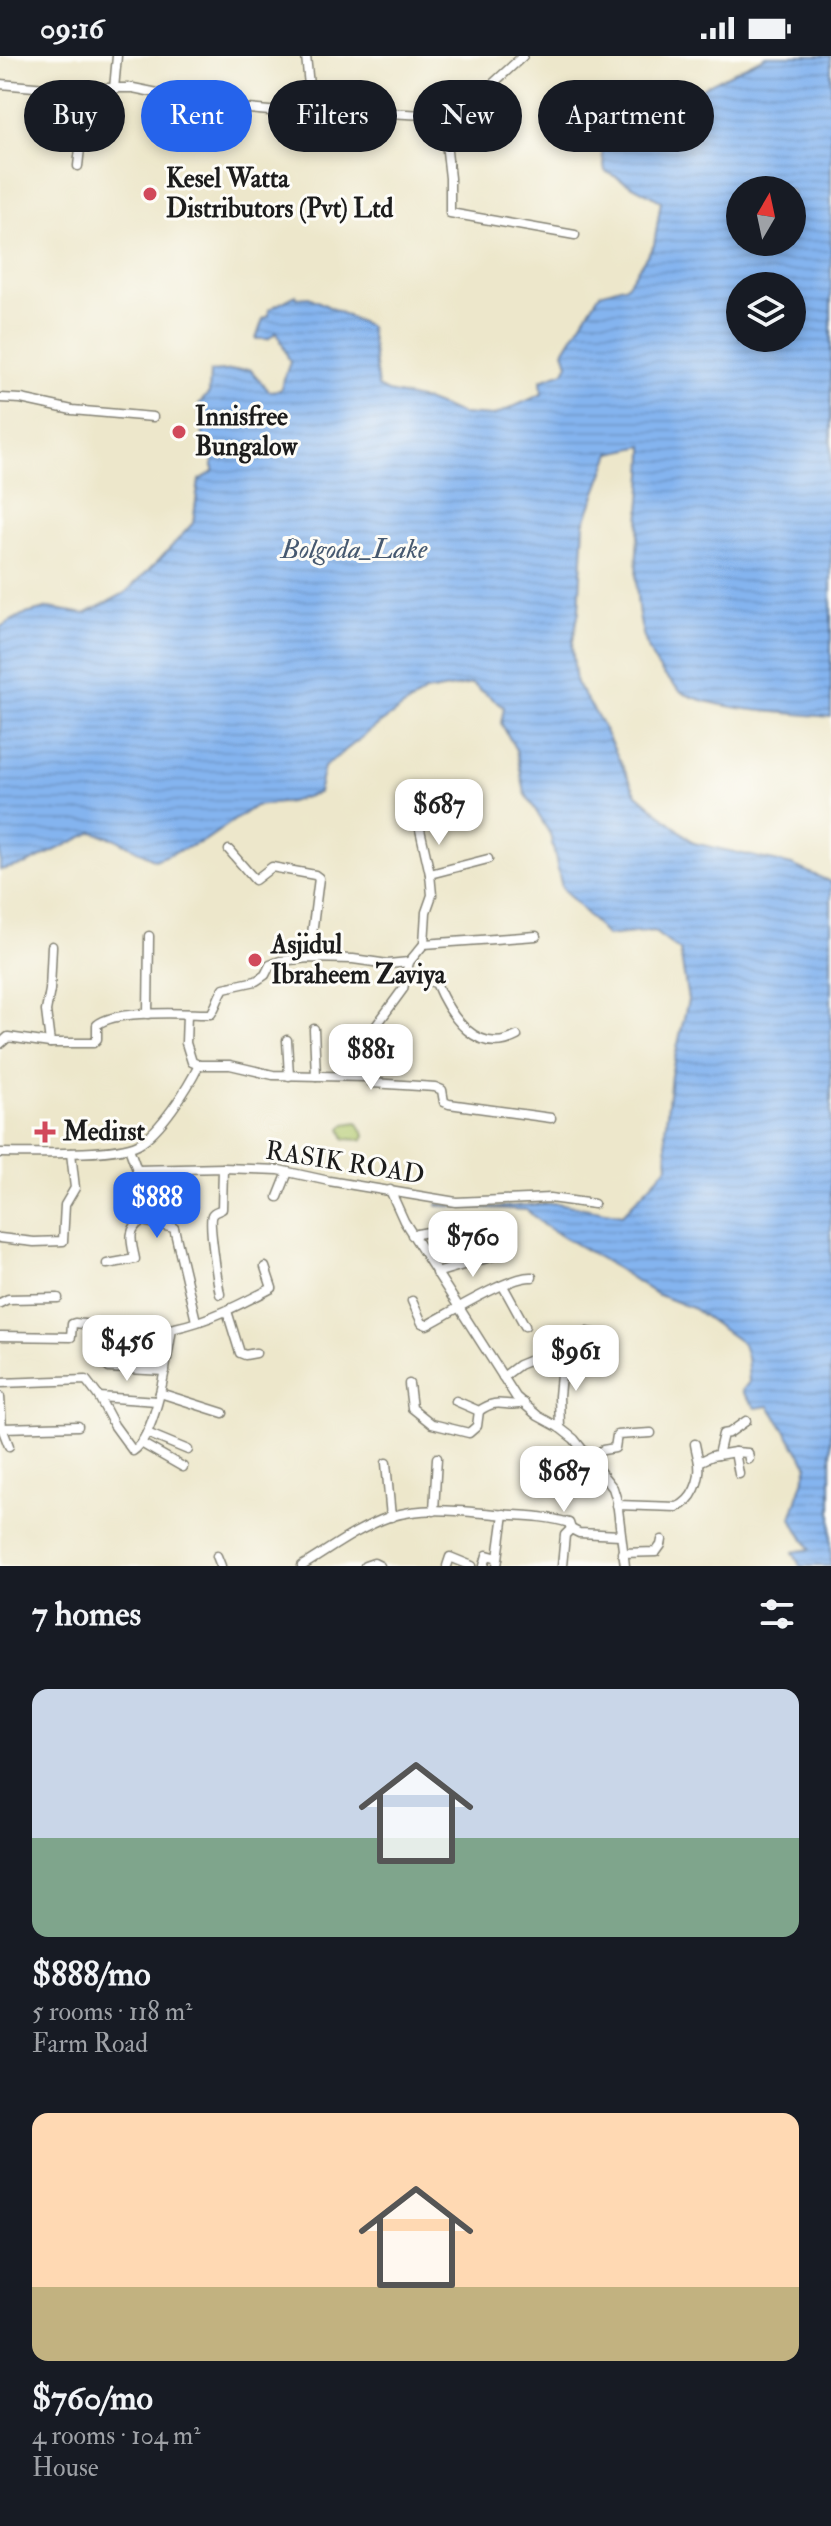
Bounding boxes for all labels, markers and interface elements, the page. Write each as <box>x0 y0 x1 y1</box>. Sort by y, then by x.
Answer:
text: 09:16 <box>40 10 104 47</box>
chip: Buy <box>24 80 125 152</box>
chip: Rent <box>141 80 252 152</box>
chip: Filters <box>268 80 397 152</box>
chip: New <box>413 80 522 152</box>
chip: Apartment <box>538 80 714 152</box>
place label: Kesel Watta Distributors (Pvt) Ltd <box>166 163 394 225</box>
north arrow <box>726 176 806 256</box>
map controls <box>726 176 806 352</box>
marker: Kesel Watta Distributors (Pvt) Ltd <box>141 185 159 203</box>
button: layers <box>726 272 806 352</box>
place label: Innisfree Bungalow <box>195 401 298 464</box>
marker: Innisfree Bungalow <box>170 423 188 441</box>
water label: Bolgoda_Lake <box>279 532 428 567</box>
pin: $687 <box>392 779 486 847</box>
text: $687 <box>413 789 465 821</box>
place label: Asjidul Ibraheem Zaviya <box>270 929 447 992</box>
marker: Asjidul Ibraheem Zaviya <box>246 951 264 969</box>
pin: $881 <box>324 1024 418 1092</box>
text: $881 <box>347 1034 395 1066</box>
place label: Medi1st <box>62 1116 145 1148</box>
marker: Medi1st <box>34 1121 56 1143</box>
street label: RASIK ROAD <box>263 1135 427 1191</box>
pin: $888 <box>110 1172 204 1240</box>
text: $888 <box>131 1182 183 1214</box>
pin: $760 <box>426 1211 520 1279</box>
text: $760 <box>446 1221 500 1253</box>
pin: $456 <box>80 1315 174 1383</box>
text: $456 <box>100 1325 154 1357</box>
pin: $961 <box>529 1325 623 1393</box>
text: $961 <box>551 1335 601 1367</box>
pin: $687 <box>517 1446 611 1514</box>
text: $687 <box>538 1456 590 1488</box>
icon: filters <box>755 1592 799 1636</box>
text: 7 homes <box>32 1593 141 1636</box>
icon: home <box>344 1741 488 1885</box>
text: $888/mo <box>32 1953 151 1996</box>
text: 5 rooms · 118 m² <box>32 1996 192 2028</box>
text: Farm Road <box>32 2028 148 2060</box>
icon: home <box>344 2165 488 2309</box>
text: $760/mo <box>32 2377 153 2420</box>
text: 4 rooms · 104 m² <box>32 2420 201 2452</box>
text: House <box>32 2452 99 2484</box>

